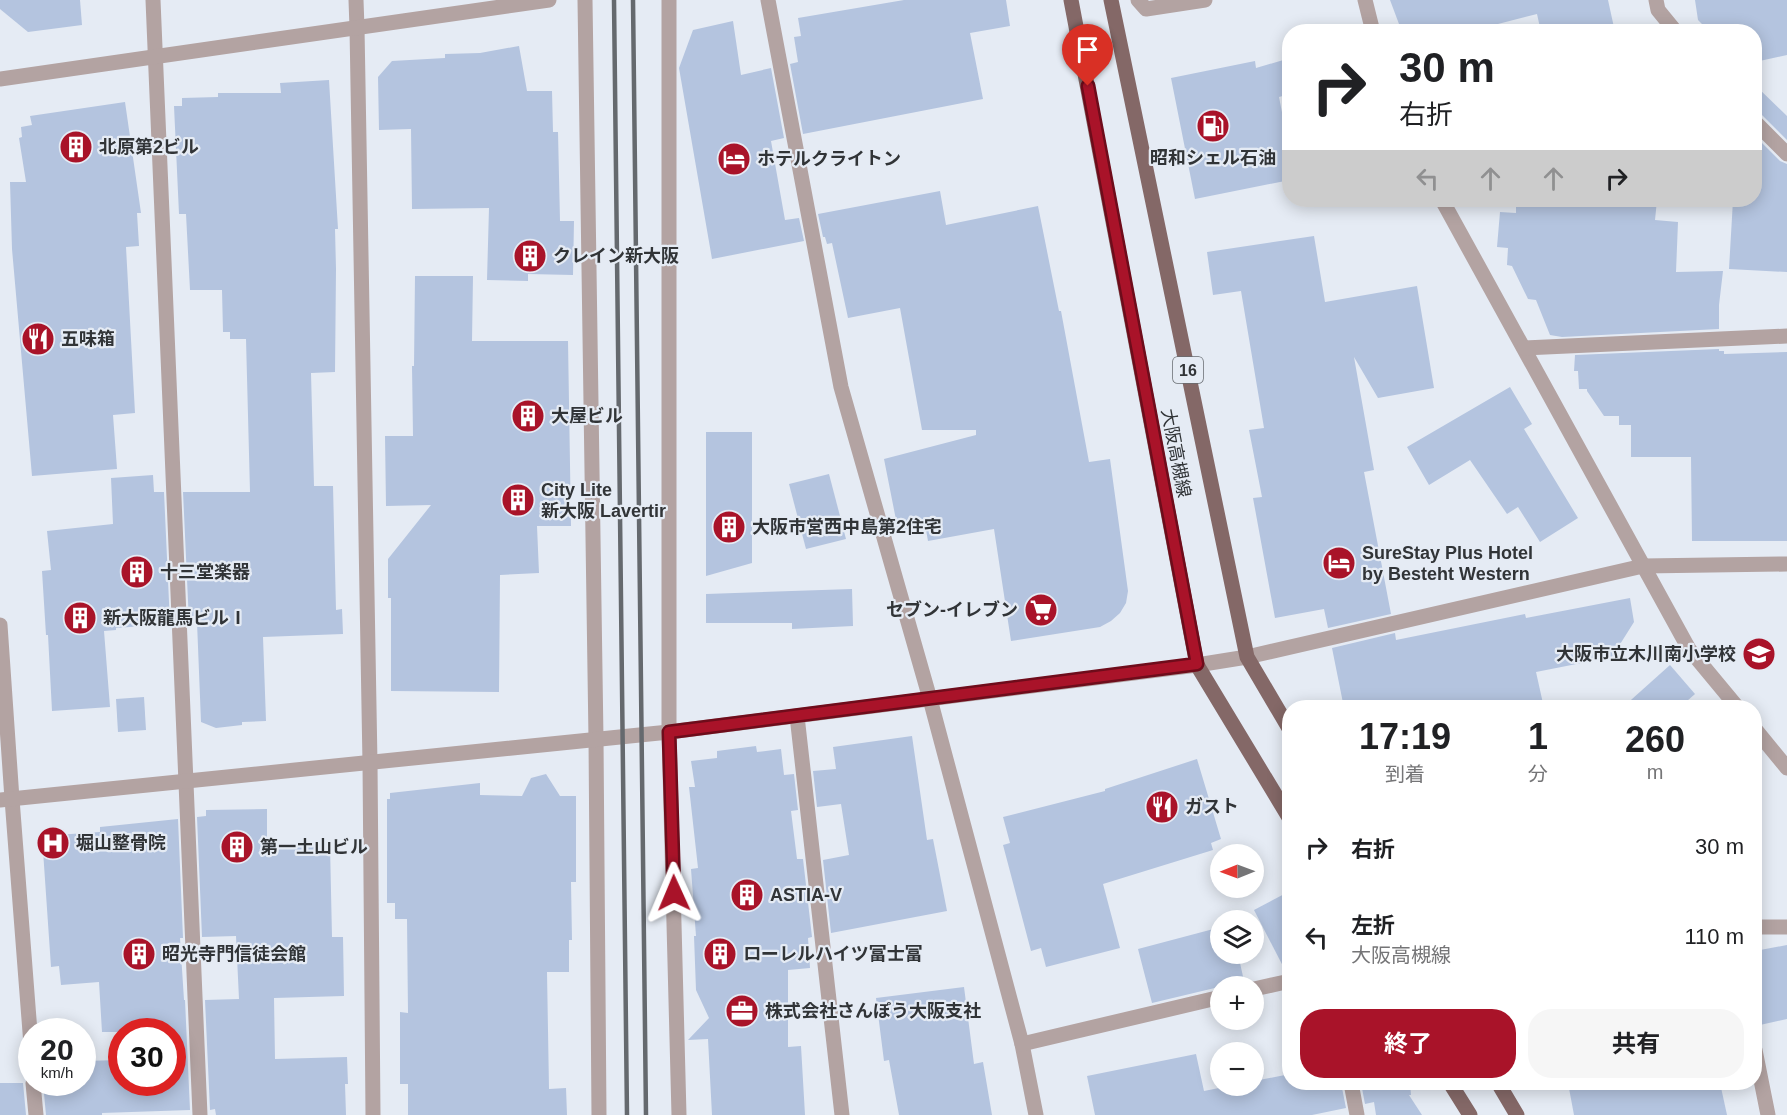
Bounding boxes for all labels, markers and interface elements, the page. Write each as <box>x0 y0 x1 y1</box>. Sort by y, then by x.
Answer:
pin <box>1062 24 1113 86</box>
icon: arrive <box>1071 33 1104 66</box>
text: 30 m <box>1399 44 1495 91</box>
icon: right <box>1300 48 1378 126</box>
text: 右折 <box>1399 100 1453 130</box>
fuel station icon: 昭和シェル石油 <box>1195 108 1231 144</box>
building icon: 北原第2ビル <box>58 129 94 165</box>
place label: 北原第2ビル <box>99 137 199 157</box>
hotel icon: ホテルクライトン <box>716 141 752 177</box>
place label: 昭和シェル石油 <box>1150 148 1276 168</box>
place label: ホテルクライトン <box>757 149 901 169</box>
icon: left <box>1411 162 1444 195</box>
icon: ahead <box>1474 162 1507 195</box>
icon: ahead <box>1537 162 1570 195</box>
icon: right <box>1600 162 1633 195</box>
building icon: クレイン新大阪 <box>512 238 548 274</box>
place label: クレイン新大阪 <box>553 246 679 266</box>
restaurant icon: 五味箱 <box>20 321 56 357</box>
place label: 五味箱 <box>61 329 115 349</box>
road number: 16 <box>1173 357 1203 383</box>
building icon: 大屋ビル <box>510 398 546 434</box>
place label: 大屋ビル <box>551 406 623 426</box>
street label: 大阪高槻線 <box>1158 407 1194 499</box>
place label: City Lite 新大阪 Lavertir <box>541 480 666 521</box>
building icon: City Lite 新大阪 Lavertir <box>500 482 536 518</box>
building icon: 大阪市営西中島第2住宅 <box>711 509 747 545</box>
place label: 大阪市営西中島第2住宅 <box>752 517 942 537</box>
place label: SureStay Plus Hotel by Besteht Western <box>1362 543 1533 584</box>
hotel icon: SureStay Plus Hotel by Besteht Western <box>1321 545 1357 581</box>
building icon: 十三堂楽器 <box>119 554 155 590</box>
place label: 十三堂楽器 <box>160 562 250 582</box>
supermarket icon: セブン-イレブン <box>1023 592 1059 628</box>
building icon: 新大阪龍馬ビルⅠ <box>62 600 98 636</box>
place label: セブン-イレブン <box>886 600 1018 620</box>
place label: 新大阪龍馬ビルⅠ <box>103 608 247 628</box>
school or university icon: 大阪市立木川南小学校 <box>1741 636 1777 672</box>
place label: 大阪市立木川南小学校 <box>1556 644 1736 664</box>
text: 17:19 <box>1359 716 1451 757</box>
text: 1 <box>1528 716 1548 757</box>
text: 260 <box>1625 719 1685 760</box>
text: m <box>1647 761 1663 783</box>
text: 到着 <box>1385 763 1425 785</box>
text: 分 <box>1528 763 1548 785</box>
restaurant icon: ガスト <box>1144 789 1180 825</box>
place label: ガスト <box>1185 797 1239 817</box>
hospital icon: 堀山整骨院 <box>35 825 71 861</box>
building icon: 第一土山ビル <box>219 829 255 865</box>
icon: right <box>1300 831 1333 864</box>
place label: 堀山整骨院 <box>76 833 166 853</box>
text: 30 m <box>1695 834 1744 859</box>
place label: 第一土山ビル <box>260 837 368 857</box>
text: 右折 <box>1351 837 1395 862</box>
north arrow <box>1210 844 1264 898</box>
map controls <box>1210 844 1264 1096</box>
position arrow <box>642 861 706 925</box>
building icon: ASTIA-V <box>729 877 765 913</box>
place label: ASTIA-V <box>770 885 842 905</box>
button: layers <box>1210 910 1264 964</box>
text: 左折 <box>1351 913 1395 938</box>
icon: left <box>1300 921 1333 954</box>
text: 110 m <box>1684 924 1744 949</box>
building icon: 昭光寺門信徒会館 <box>121 936 157 972</box>
building icon: ローレルハイツ富士富 <box>702 936 738 972</box>
place label: 昭光寺門信徒会館 <box>162 944 306 964</box>
place label: ローレルハイツ富士富 <box>743 944 923 964</box>
text: 大阪高槻線 <box>1351 944 1451 966</box>
button: + <box>1210 976 1264 1030</box>
office icon: 株式会社さんぽう大阪支社 <box>724 993 760 1029</box>
place label: 株式会社さんぽう大阪支社 <box>765 1001 981 1021</box>
button: 終了 <box>1300 1009 1516 1078</box>
button: 共有 <box>1528 1009 1744 1078</box>
speed limit sign: 30 <box>108 1018 186 1096</box>
text: 20 <box>40 1033 74 1066</box>
button: − <box>1210 1042 1264 1096</box>
text: km/h <box>41 1064 73 1081</box>

